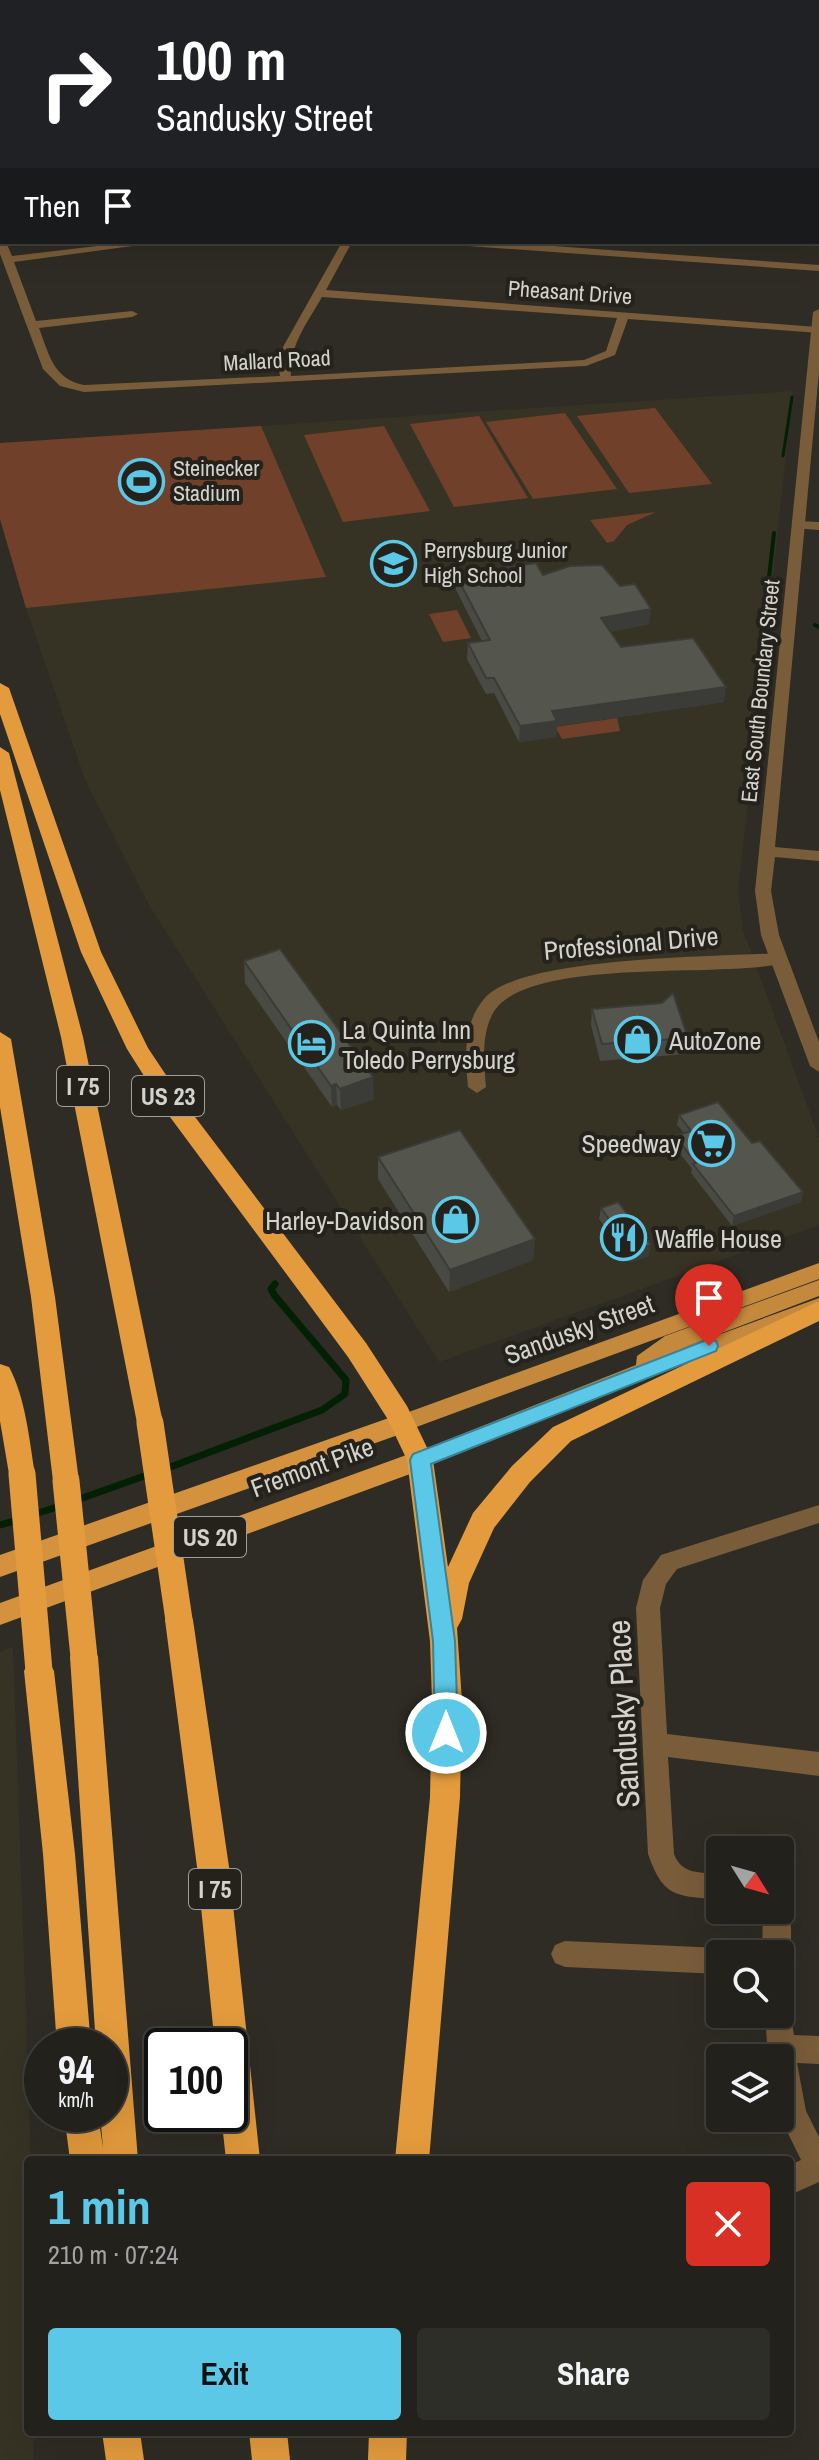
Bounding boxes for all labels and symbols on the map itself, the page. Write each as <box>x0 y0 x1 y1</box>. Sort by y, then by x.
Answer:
street label: Pheasant Drive <box>507 273 633 311</box>
street label: Mallard Road <box>223 342 331 378</box>
place label: Steinecker Stadium <box>173 453 259 508</box>
sports icon: Steinecker Stadium <box>118 457 166 505</box>
place label: Perrysburg Junior High School <box>424 535 567 590</box>
school or university icon: Perrysburg Junior High School <box>369 539 417 587</box>
street label: East South Boundary Street <box>733 578 787 804</box>
street label: Professional Drive <box>542 918 720 968</box>
place label: La Quinta Inn Toledo Perrysburg <box>342 1012 515 1077</box>
shop icon: AutoZone <box>614 1016 662 1064</box>
hotel icon: La Quinta Inn Toledo Perrysburg <box>287 1020 335 1068</box>
place label: AutoZone <box>668 1023 761 1058</box>
road number: I 75 <box>57 1066 109 1106</box>
road number: US 23 <box>132 1076 204 1116</box>
supermarket icon: Speedway <box>688 1119 736 1167</box>
place label: Speedway <box>581 1126 681 1161</box>
shop icon: Harley-Davidson <box>431 1196 479 1244</box>
place label: Harley-Davidson <box>265 1203 424 1238</box>
restaurant icon: Waffle House <box>600 1214 648 1262</box>
place label: Waffle House <box>655 1221 782 1256</box>
pin <box>675 1264 743 1346</box>
street label: Sandusky Street <box>500 1286 659 1372</box>
street label: Fremont Pike <box>246 1429 378 1505</box>
road number: US 20 <box>174 1517 246 1557</box>
street label: Sandusky Place <box>597 1619 649 1809</box>
position arrow <box>404 1691 488 1775</box>
north arrow <box>706 1836 794 1924</box>
road number: I 75 <box>189 1869 241 1909</box>
speed limit sign: 100 <box>144 2028 248 2132</box>

